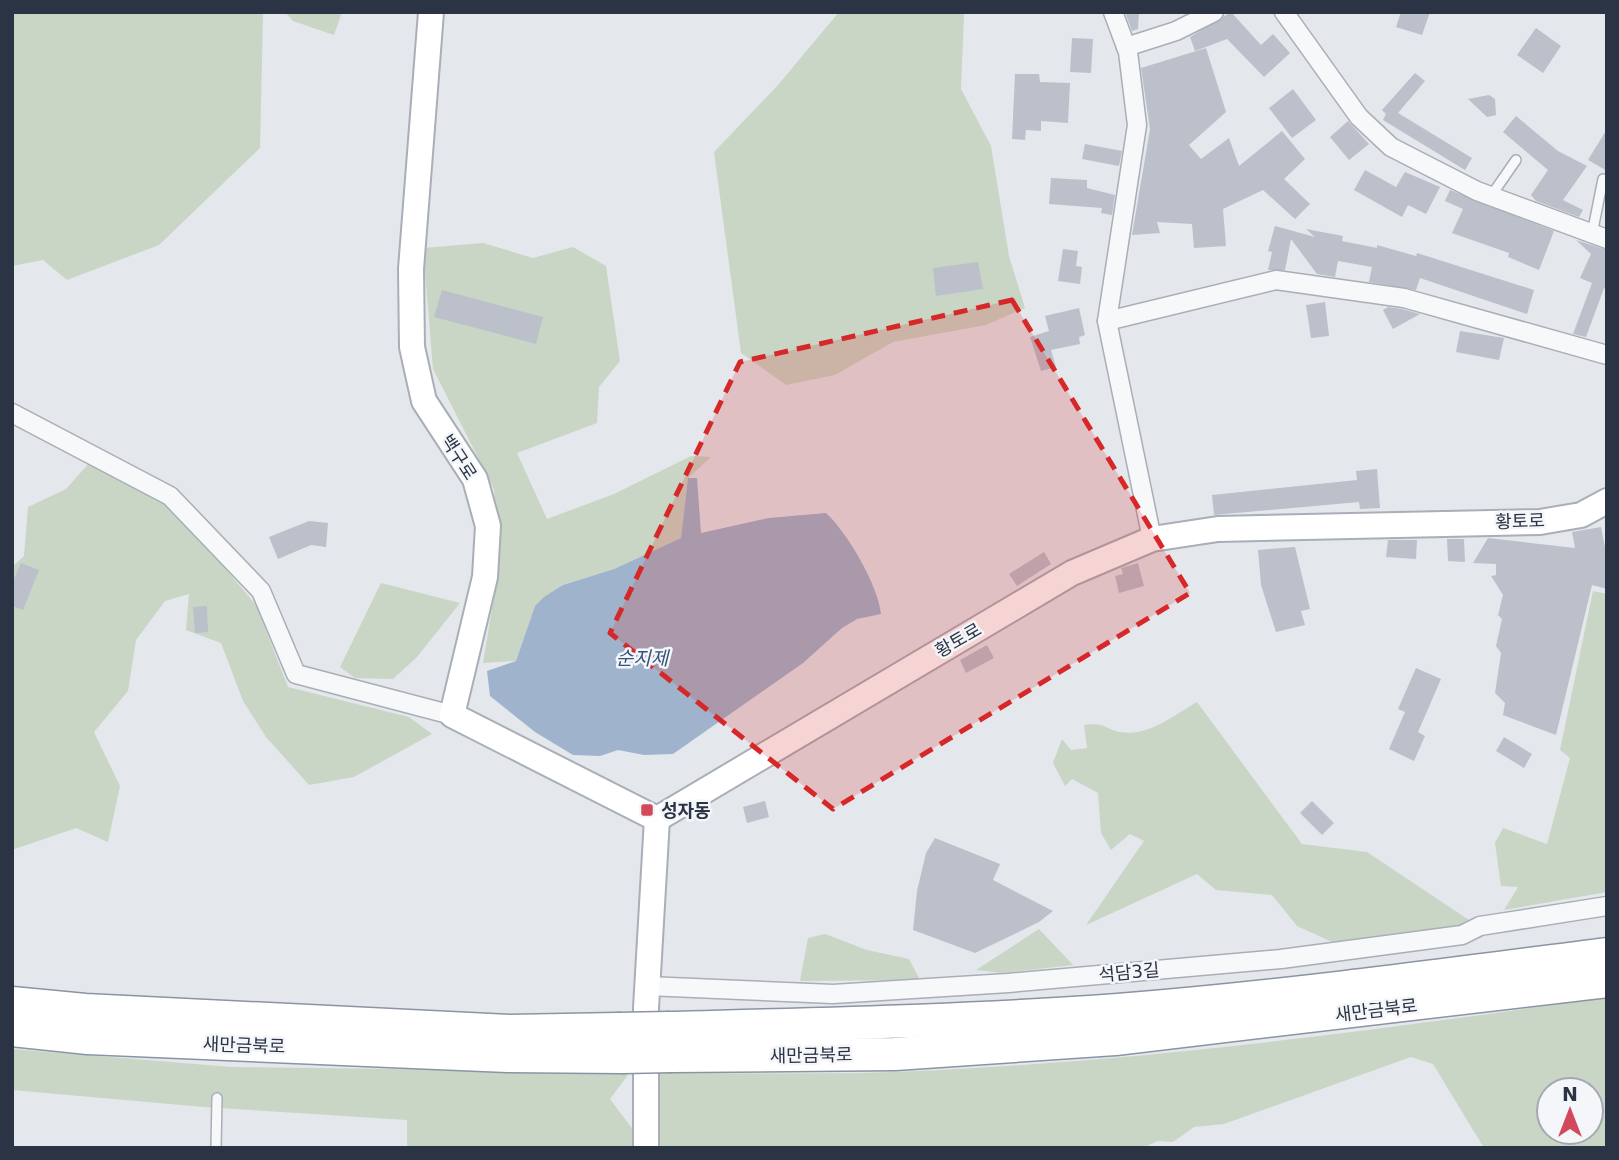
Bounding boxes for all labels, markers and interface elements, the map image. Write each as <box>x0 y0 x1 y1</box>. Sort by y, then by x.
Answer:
street label: 백구로 <box>437 430 481 484</box>
street label: 황토로 <box>1495 510 1545 532</box>
street label: 황토로 <box>931 618 985 662</box>
water label: 순지제 <box>616 647 671 669</box>
place label: 성자동 <box>661 800 711 821</box>
marker: 성자동 <box>639 802 655 818</box>
street label: 석담3길 <box>1098 959 1160 985</box>
street label: 새만금북로 <box>1334 995 1418 1025</box>
street label: 새만금북로 <box>202 1033 286 1057</box>
street label: 새만금북로 <box>769 1044 853 1066</box>
north arrow <box>1535 1076 1605 1146</box>
text: N <box>1562 1083 1578 1105</box>

